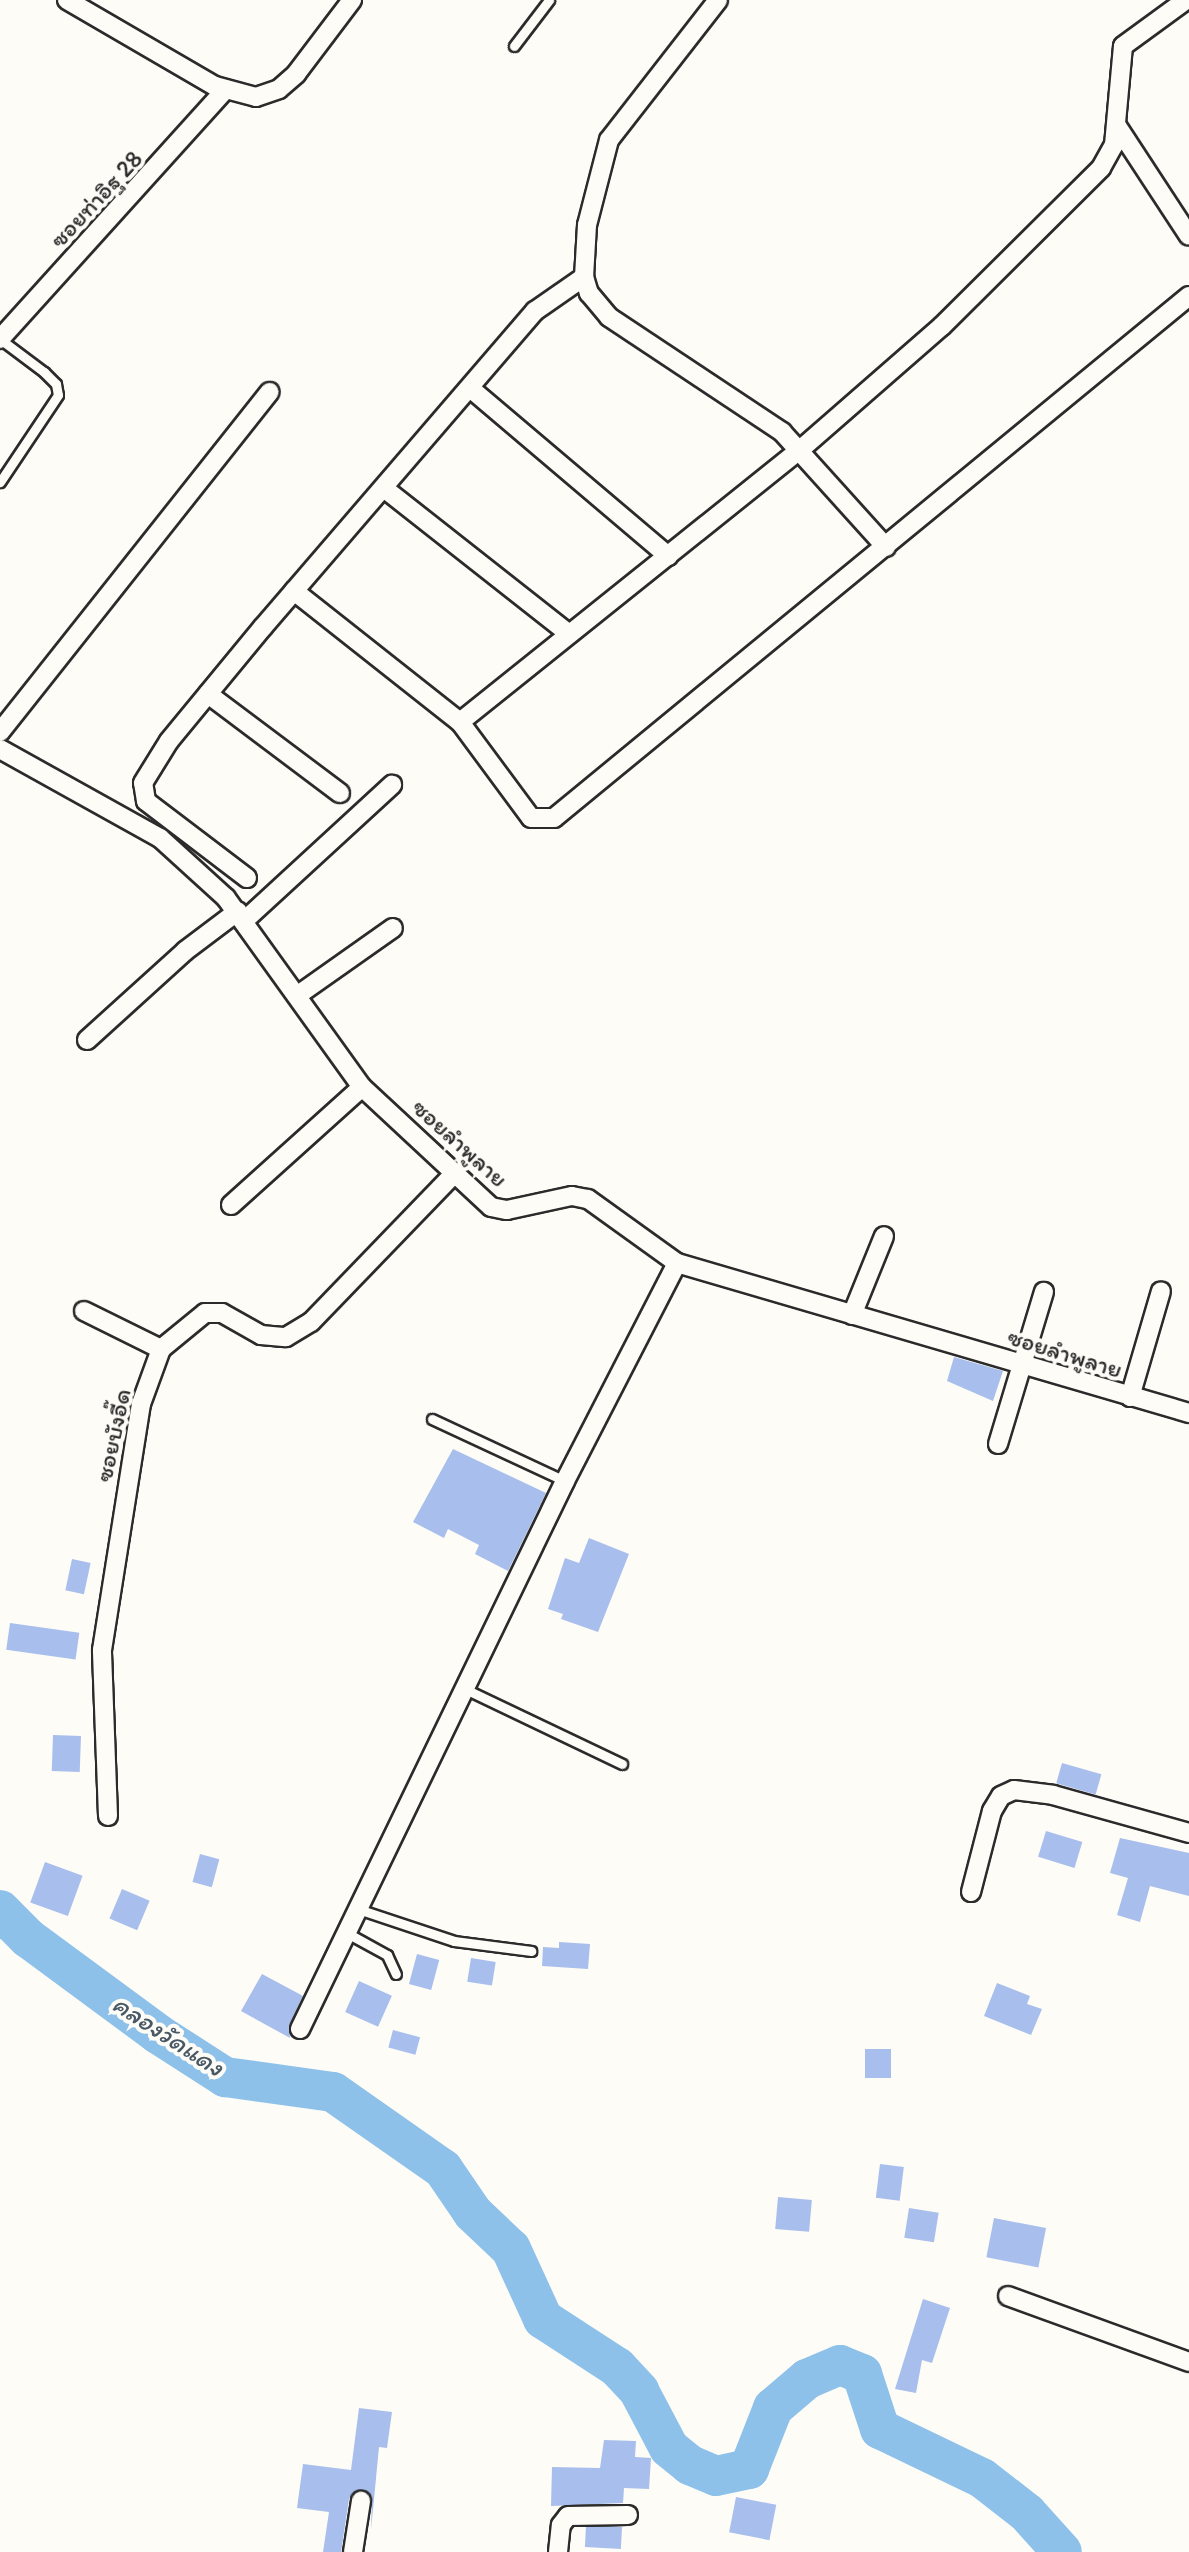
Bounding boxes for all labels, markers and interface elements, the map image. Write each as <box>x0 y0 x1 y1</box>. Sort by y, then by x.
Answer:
street label: ซอยท่าอิฐ 28 <box>44 144 148 254</box>
street label: ซอยลำพูลาย <box>407 1093 513 1193</box>
street label: ซอยลำพูลาย <box>1004 1322 1126 1384</box>
street label: ซอยบังอี๊ด <box>89 1386 137 1484</box>
water label: คลองวัดแดง <box>106 1988 230 2084</box>

